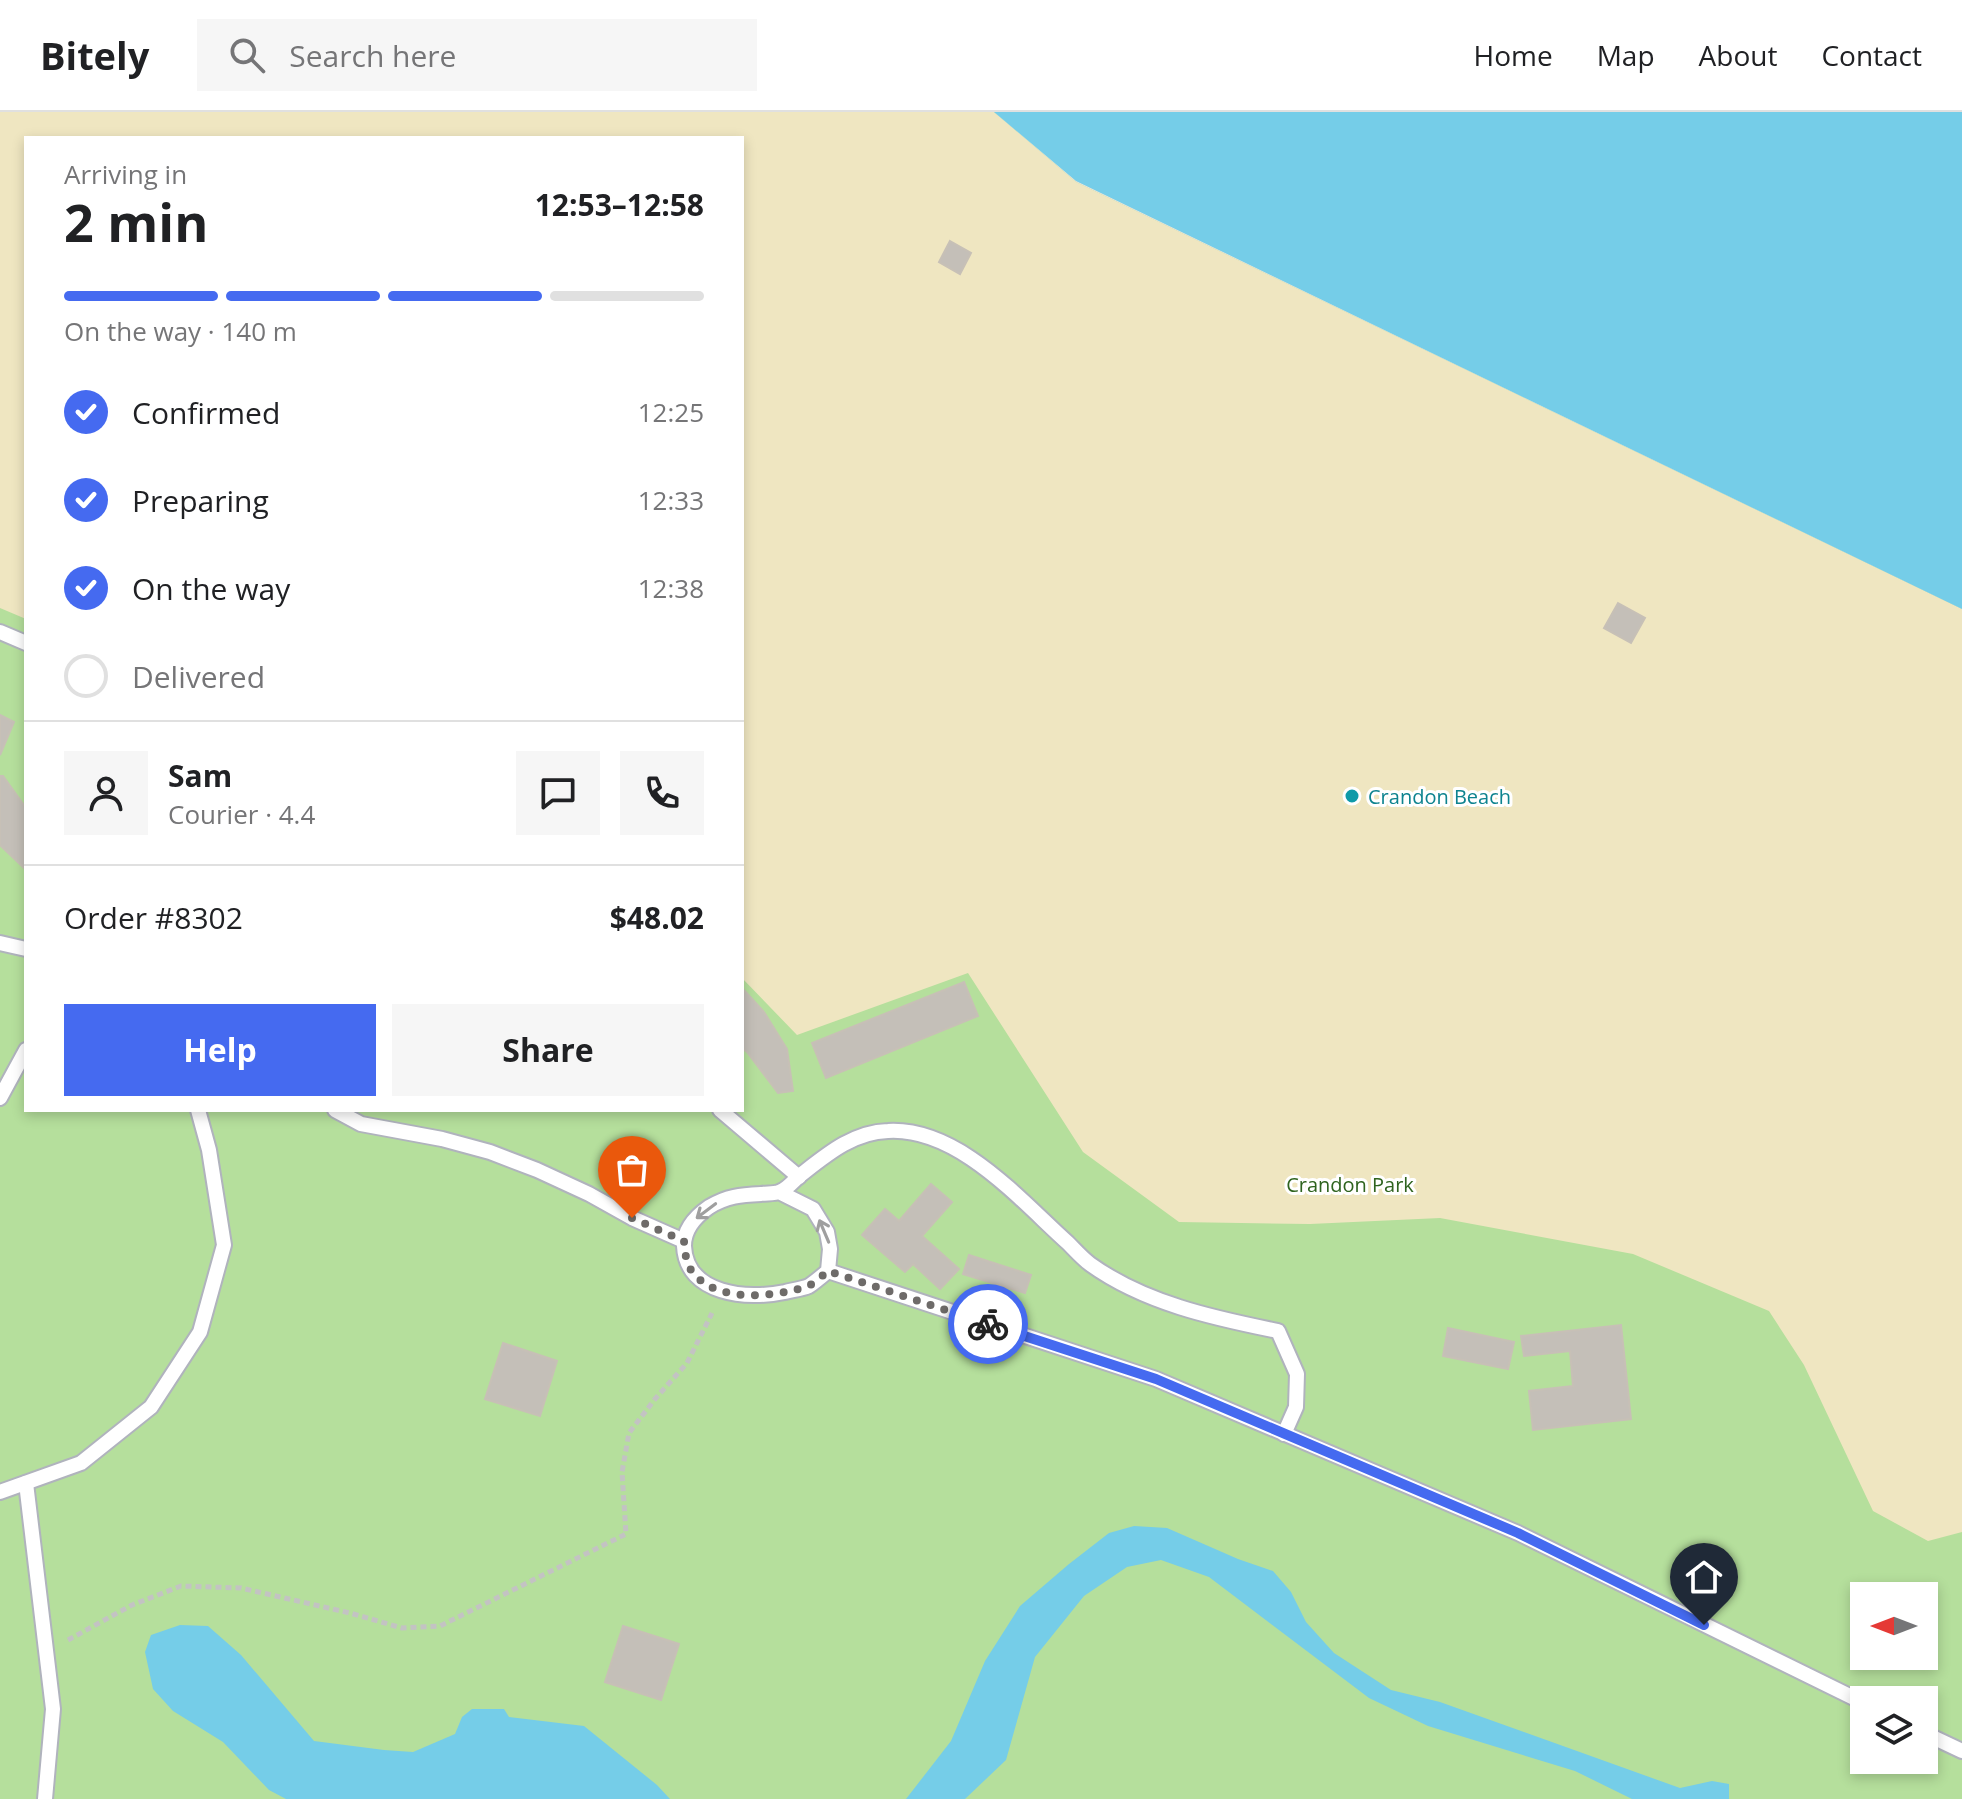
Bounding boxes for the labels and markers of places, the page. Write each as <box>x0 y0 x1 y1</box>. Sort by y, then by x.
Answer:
place label: Crandon Beach <box>1368 783 1511 810</box>
marker: Crandon Beach <box>1343 787 1361 805</box>
pin <box>598 1136 666 1218</box>
pin <box>1670 1543 1738 1625</box>

